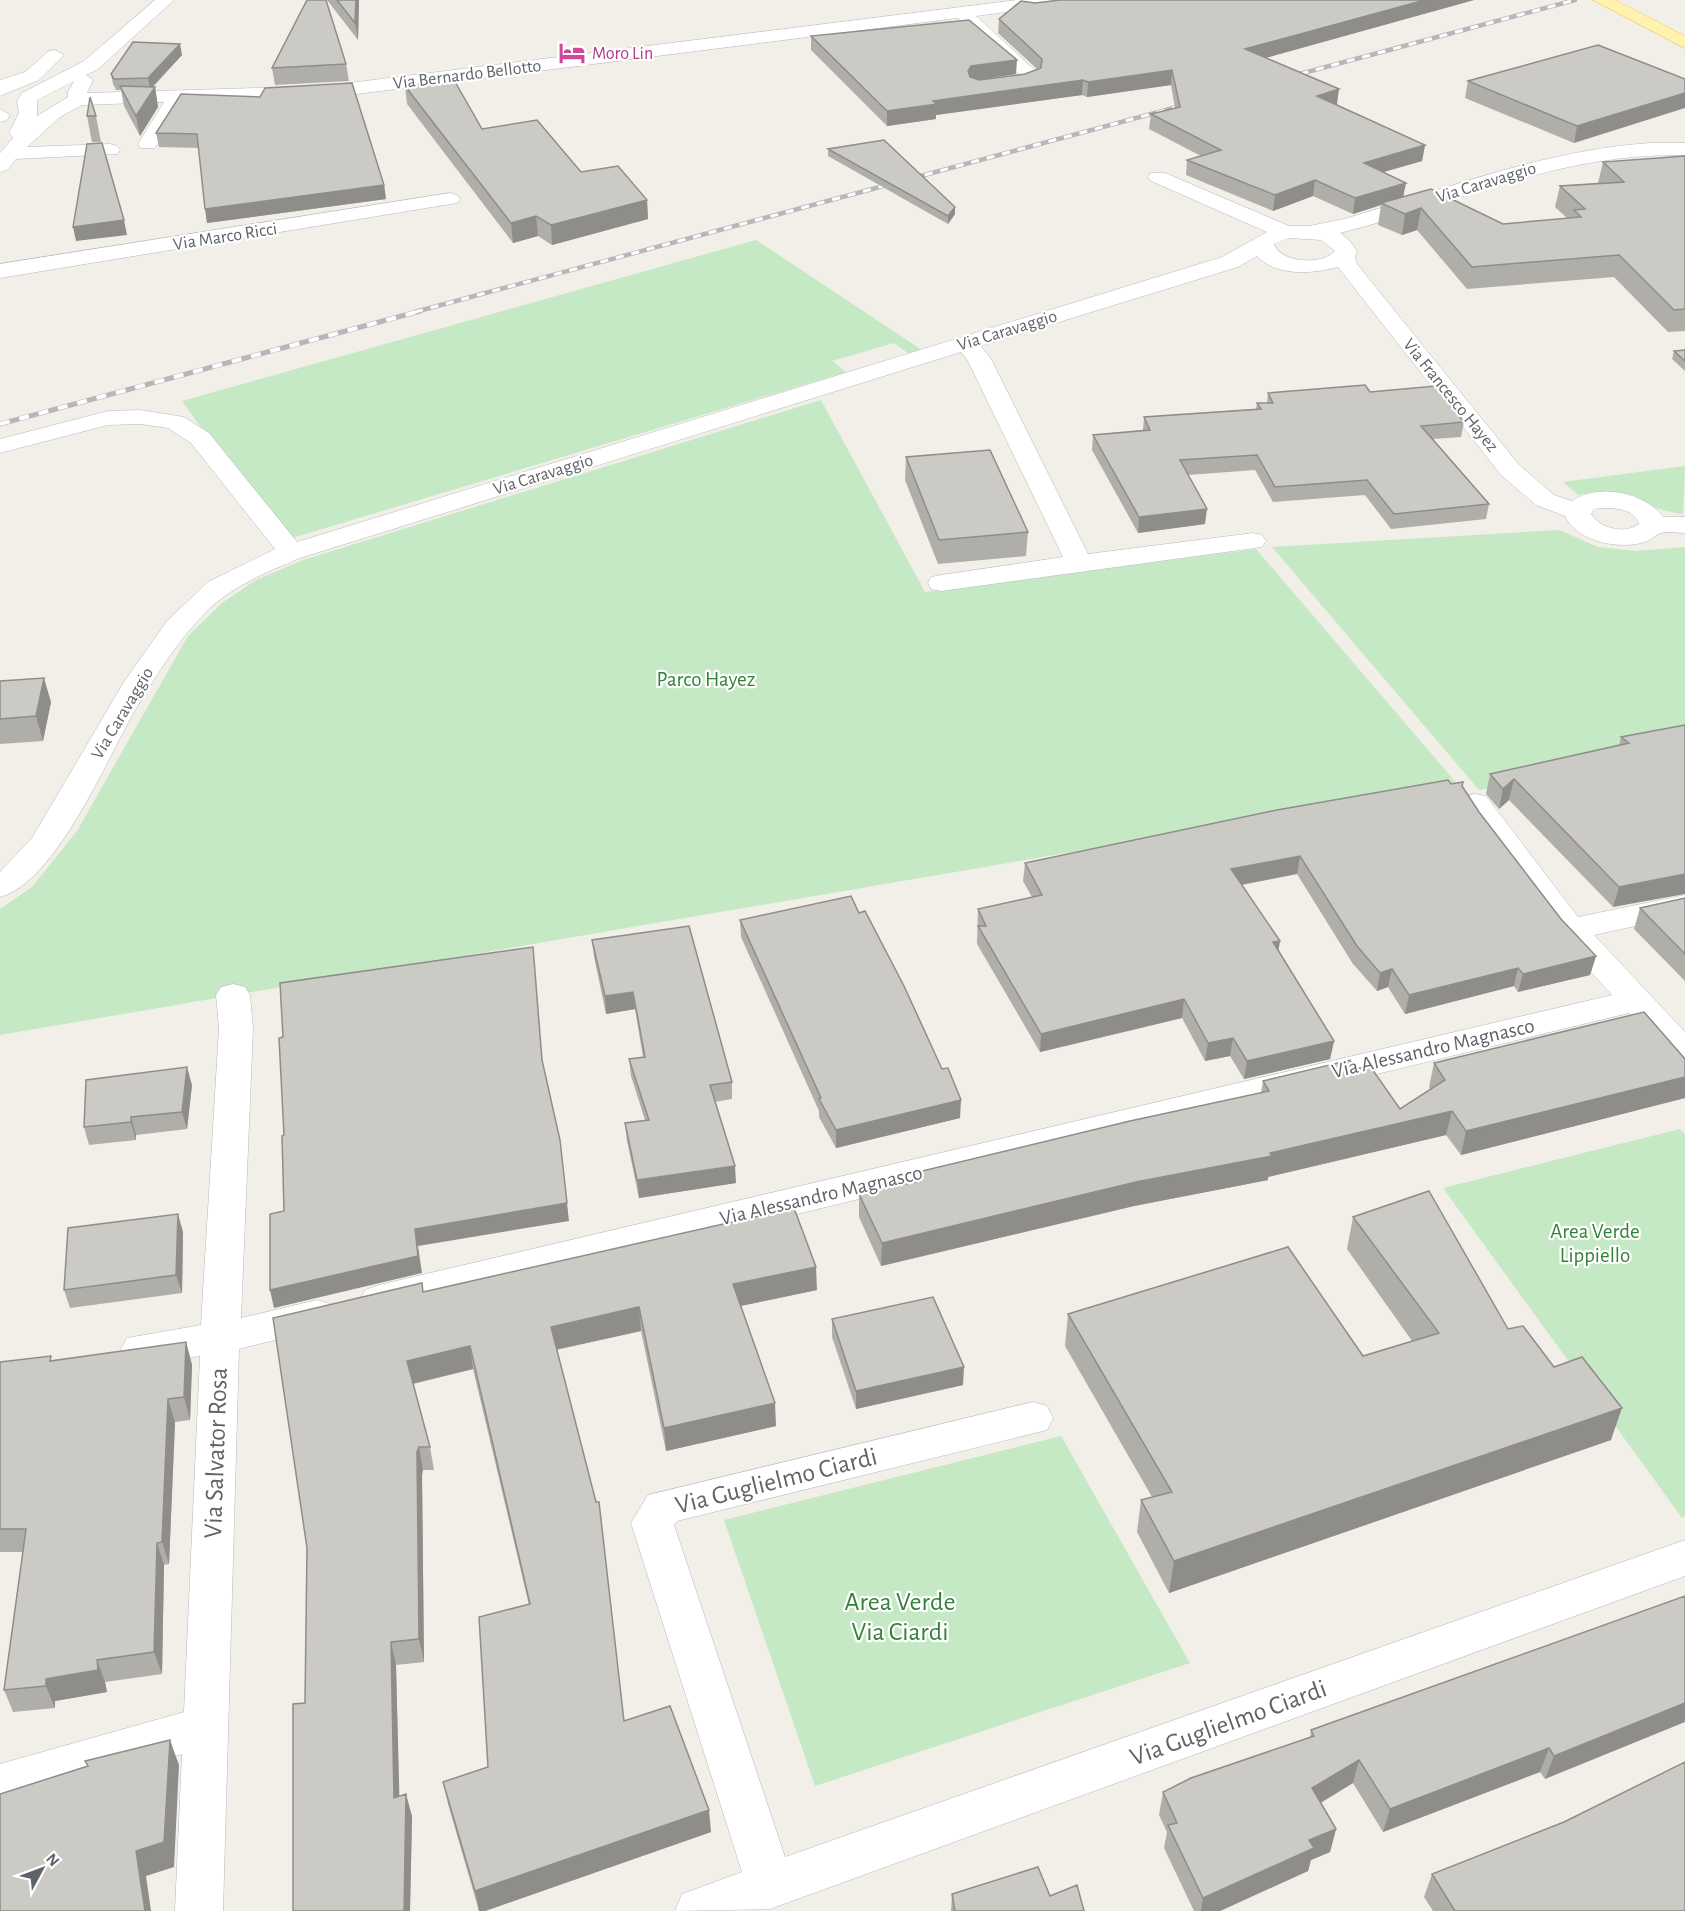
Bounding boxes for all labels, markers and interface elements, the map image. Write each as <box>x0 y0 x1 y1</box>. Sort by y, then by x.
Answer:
hotel icon: Moro Lin <box>557 38 587 68</box>
place label: Moro Lin <box>592 45 653 63</box>
street label: Via Bernardo Bellotto <box>392 57 542 93</box>
street label: Via Caravaggio <box>1434 159 1539 207</box>
street label: Via Marco Ricci <box>172 220 278 254</box>
street label: Via Caravaggio <box>955 307 1060 355</box>
street label: Via Francesco Hayez <box>1399 336 1501 456</box>
street label: Via Caravaggio <box>491 451 596 499</box>
street label: Via Caravaggio <box>89 664 157 762</box>
park label: Parco Hayez <box>657 669 755 690</box>
street label: Via Alessandro Magnasco <box>1330 1015 1537 1082</box>
street label: Via Alessandro Magnasco <box>718 1162 925 1229</box>
park label: Area Verde Lippiello <box>1550 1221 1640 1266</box>
street label: Via Salvator Rosa <box>200 1367 232 1539</box>
street label: Via Guglielmo Ciardi <box>673 1443 880 1519</box>
park label: Area Verde Via Ciardi <box>845 1589 955 1645</box>
street label: Via Guglielmo Ciardi <box>1127 1675 1330 1771</box>
north arrow <box>12 1839 72 1899</box>
text: N <box>43 1850 62 1869</box>

